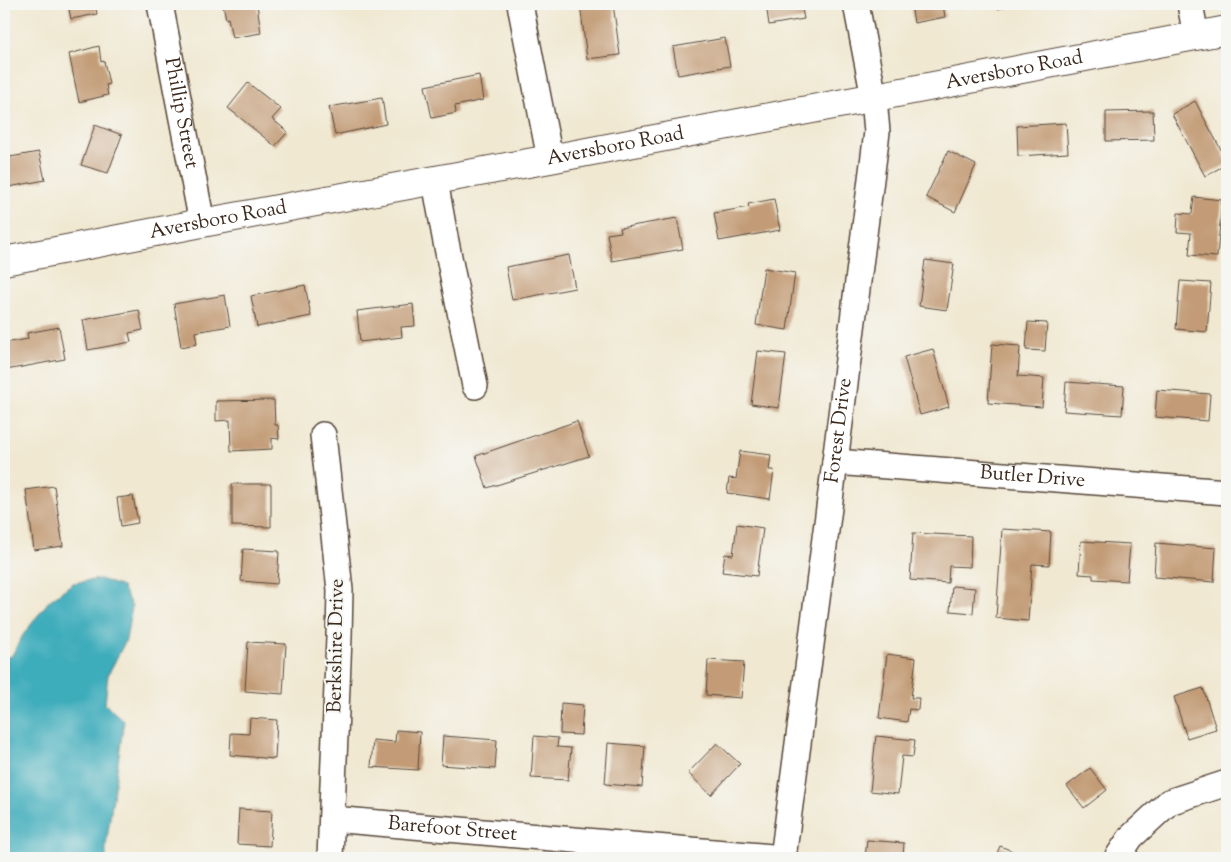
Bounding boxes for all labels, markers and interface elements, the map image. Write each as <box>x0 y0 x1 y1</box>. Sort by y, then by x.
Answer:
street label: Aversboro Road <box>943 43 1085 98</box>
street label: Phillip Street <box>156 55 206 171</box>
street label: Aversboro Road <box>544 119 686 174</box>
street label: Aversboro Road <box>147 193 289 247</box>
street label: Forest Drive <box>818 376 860 485</box>
street label: Butler Drive <box>979 459 1086 496</box>
street label: Berkshire Drive <box>321 578 353 714</box>
street label: Barefoot Street <box>387 809 518 849</box>

